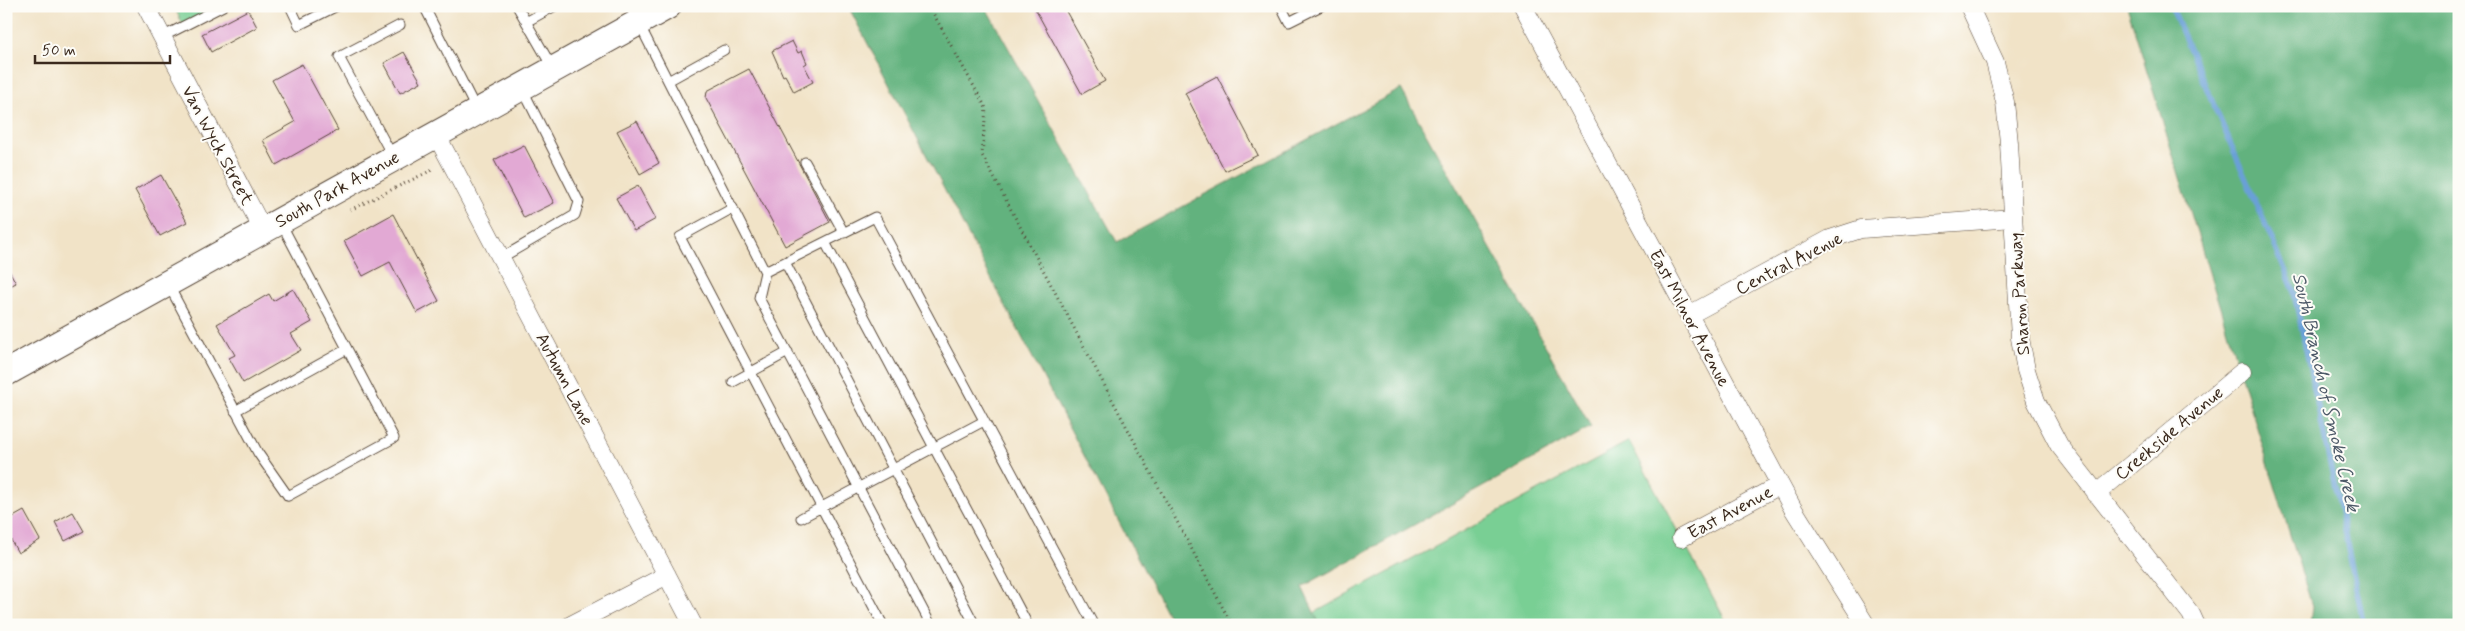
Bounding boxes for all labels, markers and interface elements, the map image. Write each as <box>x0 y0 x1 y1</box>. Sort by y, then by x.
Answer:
scale bar <box>35 32 170 64</box>
text: 50 m <box>42 41 76 61</box>
street label: Van Wyck Street <box>175 81 259 210</box>
street label: South Park Avenue <box>271 146 404 234</box>
street label: Central Avenue <box>1732 227 1847 301</box>
street label: Sharon Parkway <box>2004 232 2036 356</box>
street label: East Milnor Avenue <box>1643 246 1735 391</box>
water label: South Branch of Smoke Creek <box>2286 271 2366 516</box>
street label: Autumn Lane <box>530 329 599 430</box>
street label: Creekside Avenue <box>2110 381 2229 486</box>
street label: East Avenue <box>1684 480 1777 545</box>

